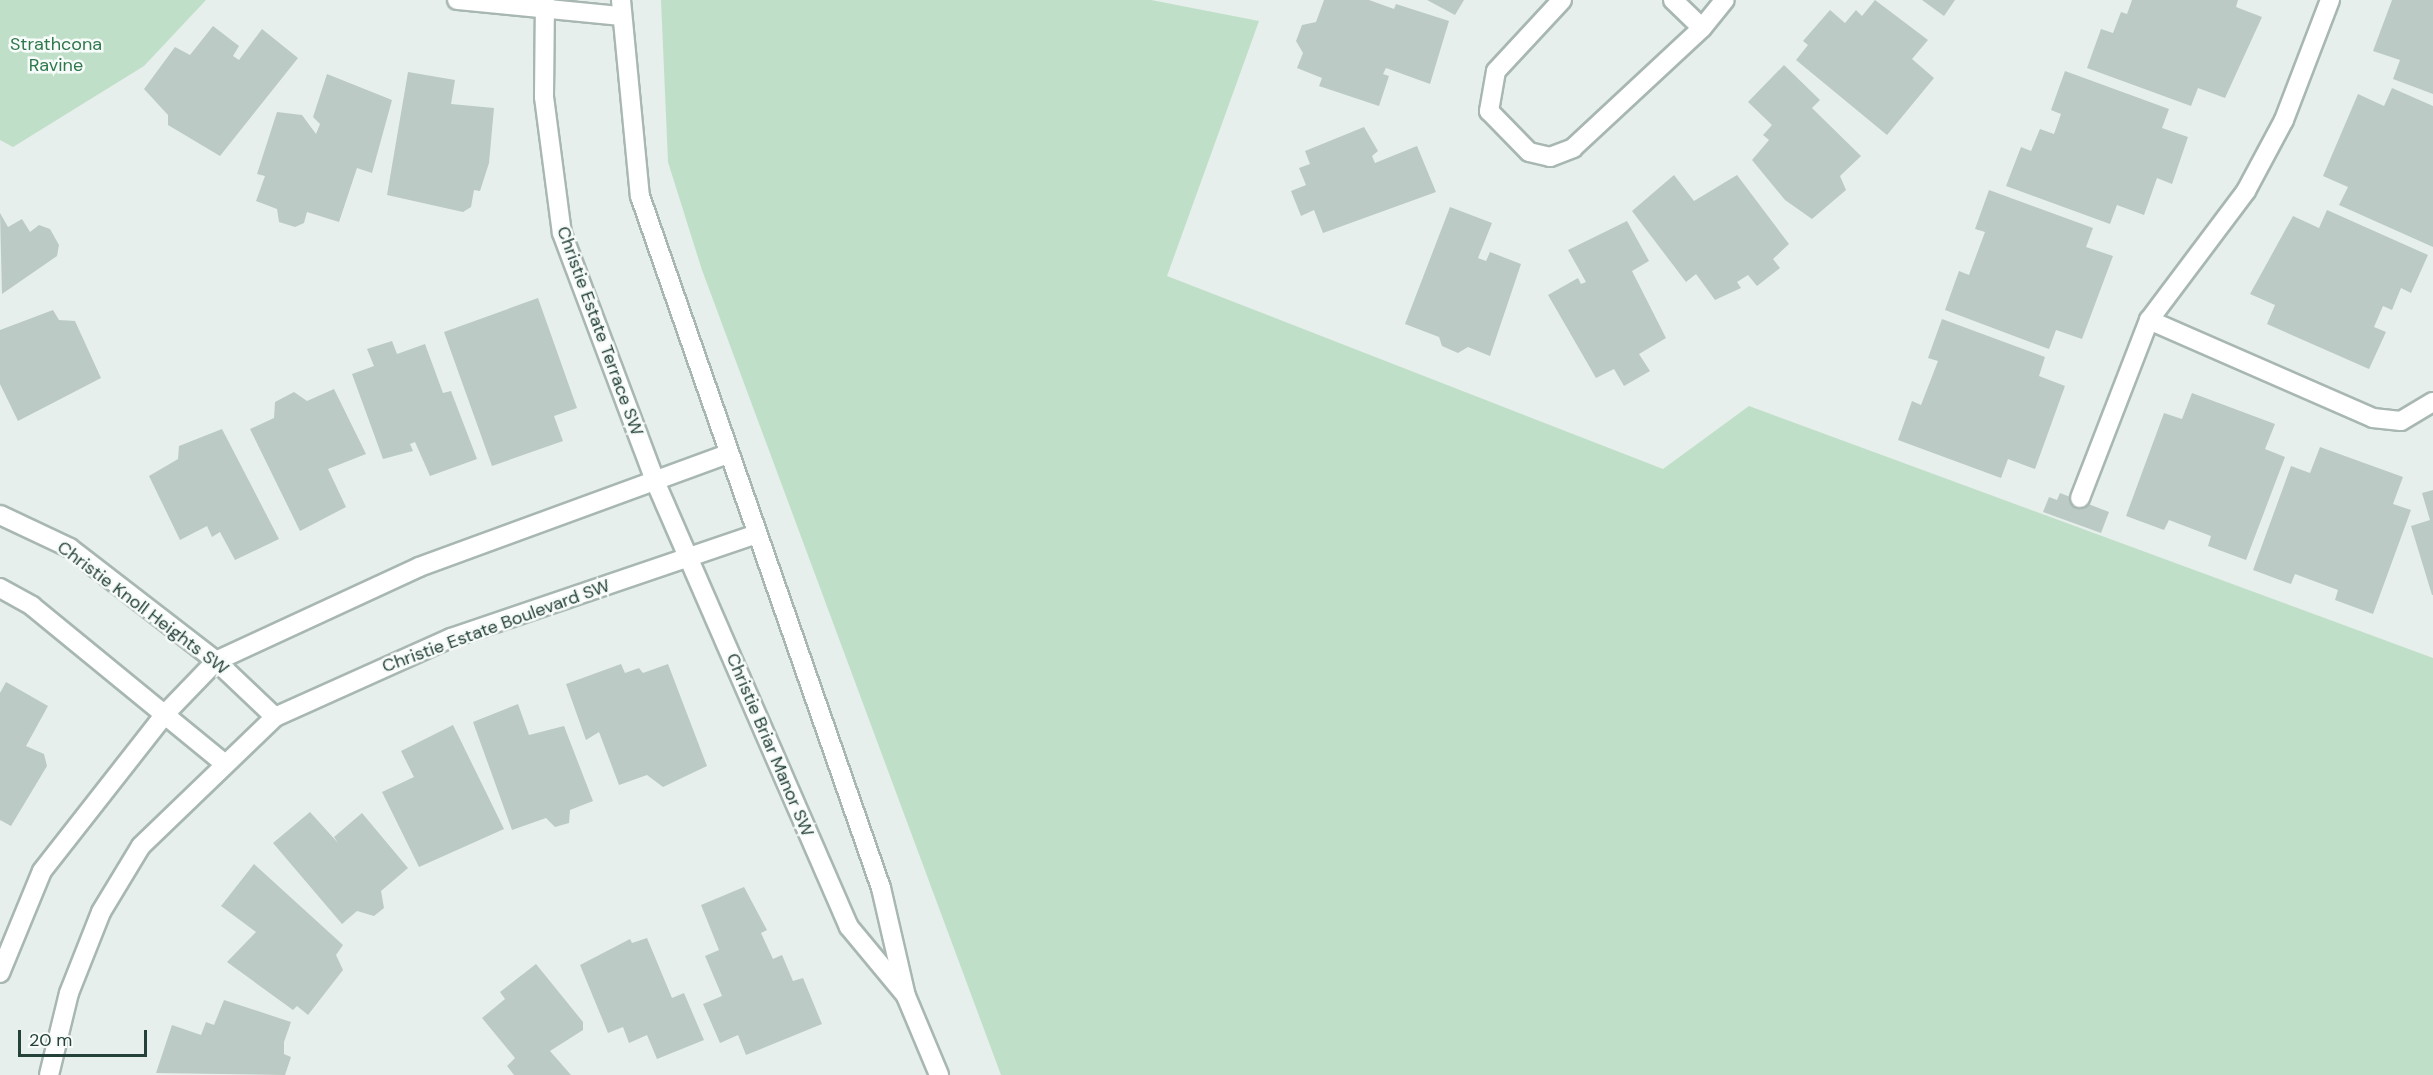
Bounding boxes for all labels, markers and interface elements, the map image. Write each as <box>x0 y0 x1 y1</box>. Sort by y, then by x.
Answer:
park label: Strathcona Ravine <box>10 34 102 76</box>
street label: Christie Estate Terrace SW <box>552 223 648 439</box>
street label: Christie Knoll Heights SW <box>53 536 233 680</box>
street label: Christie Estate Boulevard SW <box>379 575 613 677</box>
street label: Christie Briar Manor SW <box>722 650 818 840</box>
scale bar <box>21 1018 150 1056</box>
text: 20 m <box>29 1028 72 1052</box>

